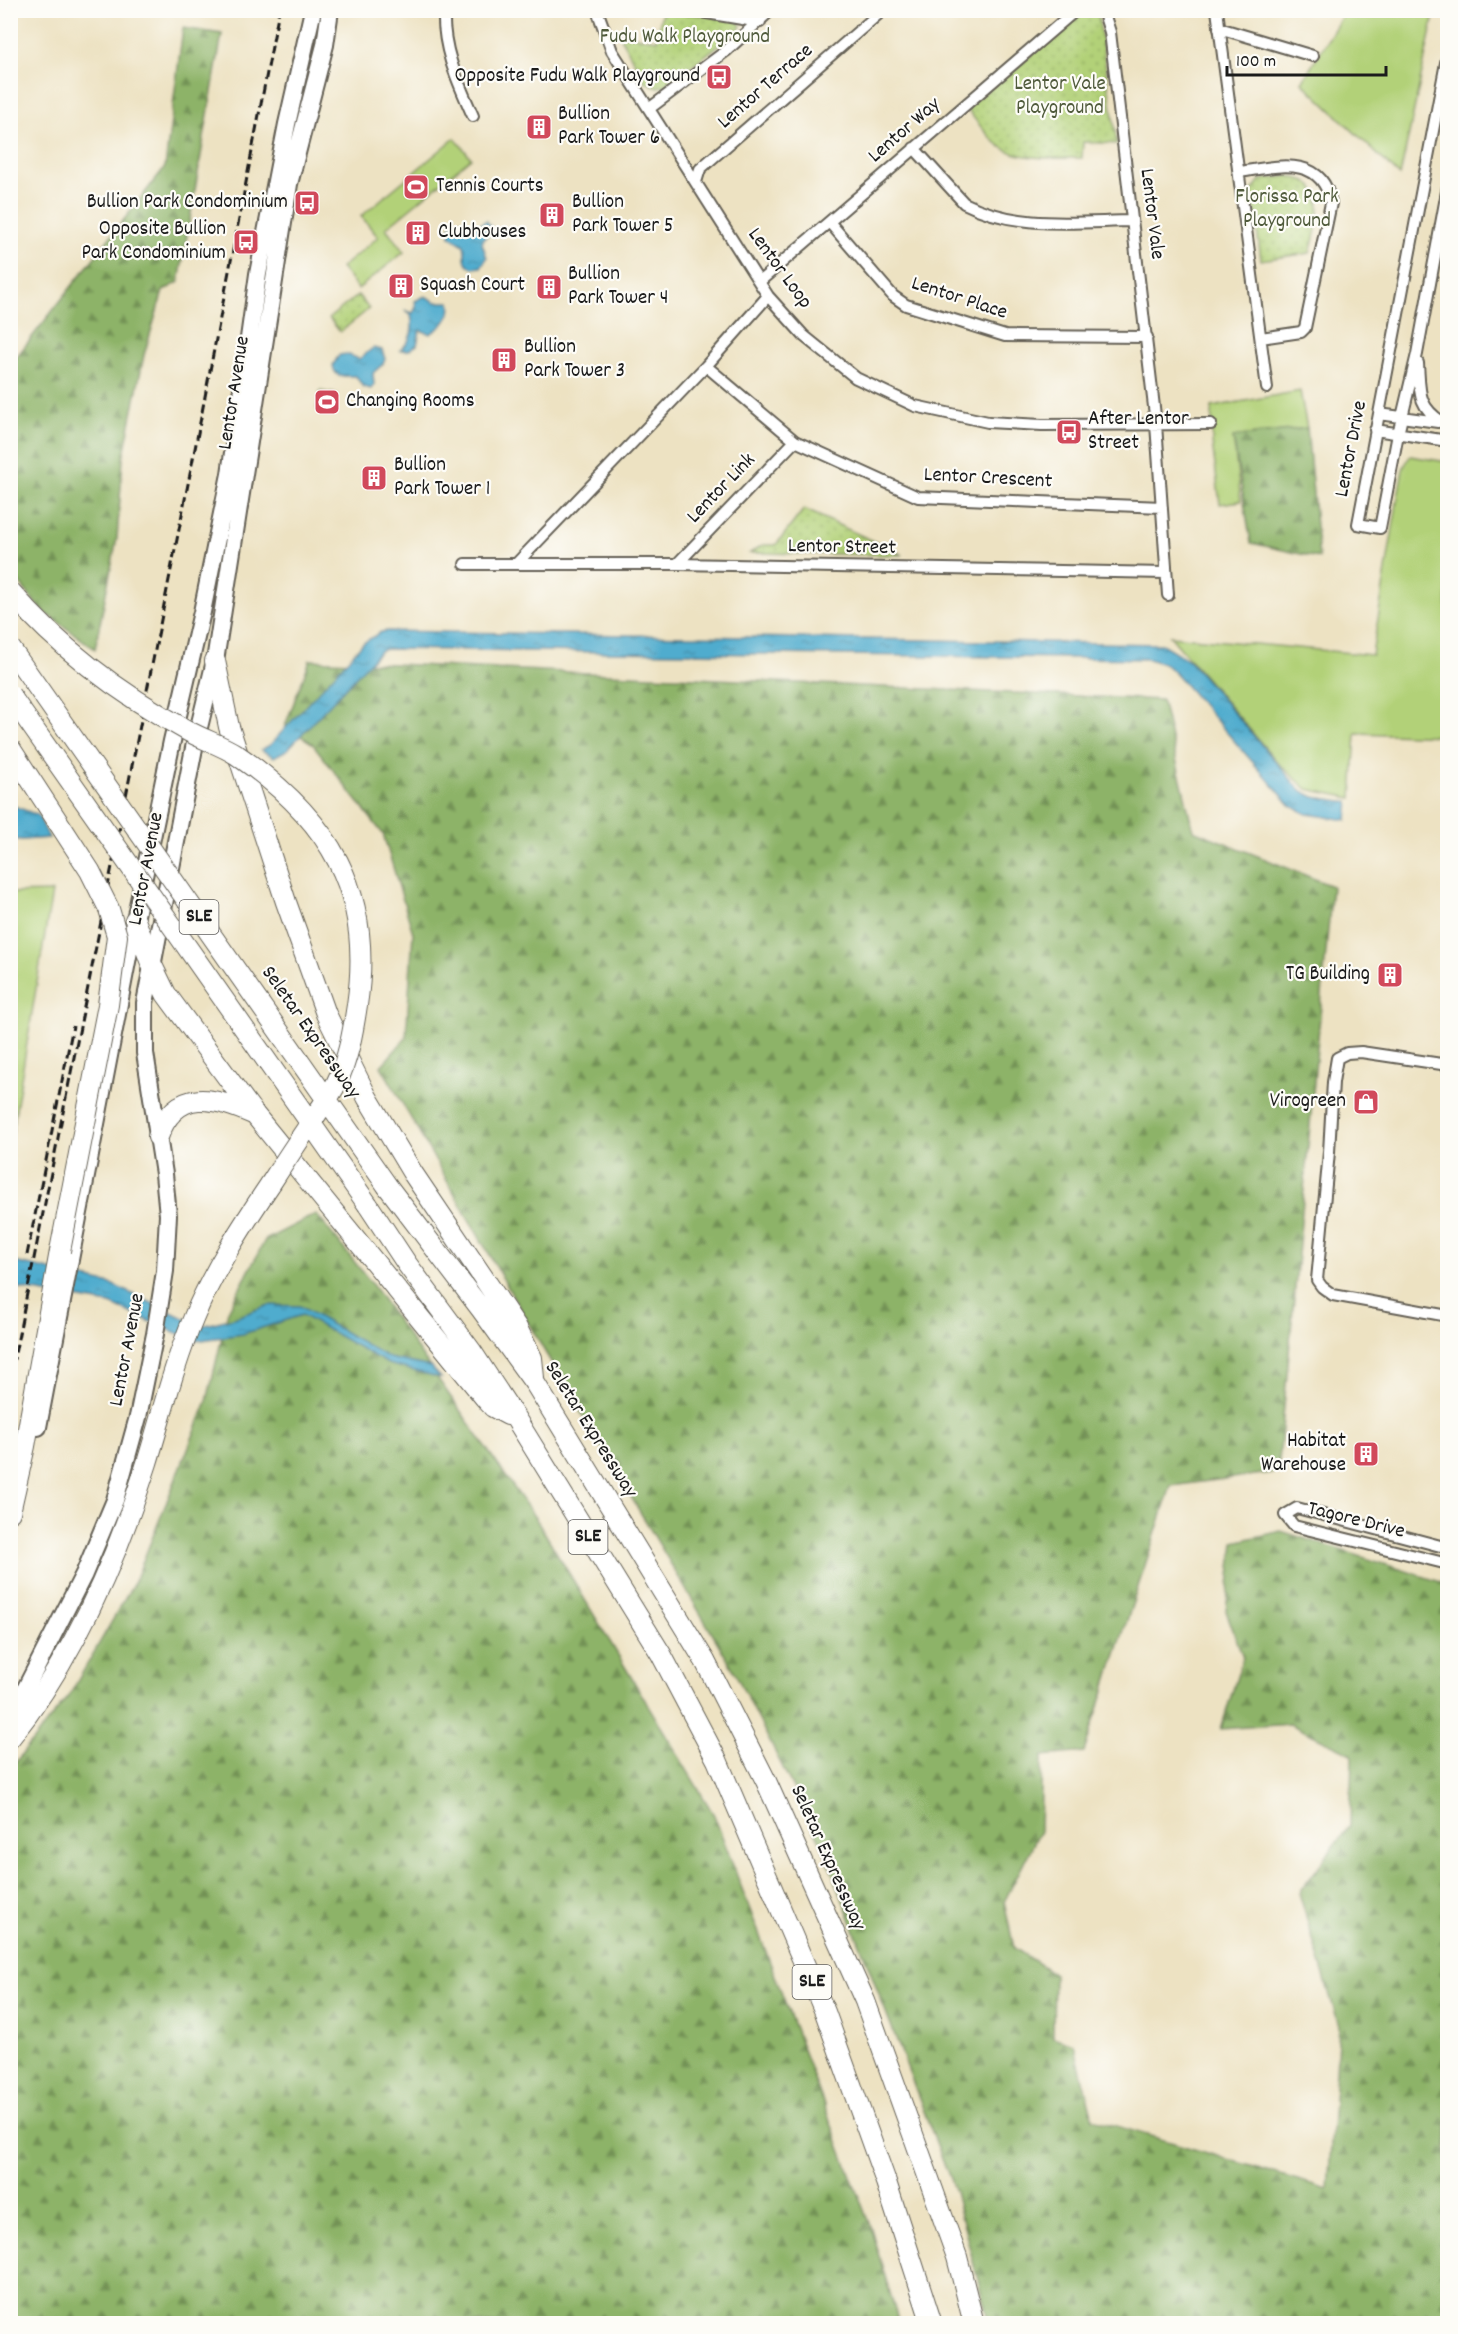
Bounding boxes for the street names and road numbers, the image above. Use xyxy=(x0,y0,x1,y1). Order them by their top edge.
street label: Lentor Terrace xyxy=(712,37,820,137)
street label: Lentor Way xyxy=(862,91,948,171)
street label: Lentor Vale xyxy=(1131,167,1171,261)
street label: Lentor Loop xyxy=(739,222,819,316)
street label: Lentor Place xyxy=(907,269,1011,329)
street label: Lentor Avenue xyxy=(211,334,259,452)
street label: Lentor Drive xyxy=(1328,398,1376,500)
street label: Lentor Link xyxy=(681,447,763,531)
street label: Lentor Crescent xyxy=(923,461,1053,497)
street label: Lentor Street xyxy=(788,532,897,564)
street label: Lentor Avenue xyxy=(121,810,173,928)
road number: SLE xyxy=(180,900,218,934)
street label: Seletar Expressway xyxy=(253,960,367,1106)
street label: Lentor Avenue xyxy=(102,1291,154,1409)
street label: Seletar Expressway xyxy=(536,1356,644,1505)
street label: Tagore Drive xyxy=(1304,1494,1408,1548)
road number: SLE xyxy=(568,1520,608,1554)
street label: Seletar Expressway xyxy=(781,1780,873,1936)
road number: SLE xyxy=(792,1965,832,1999)

